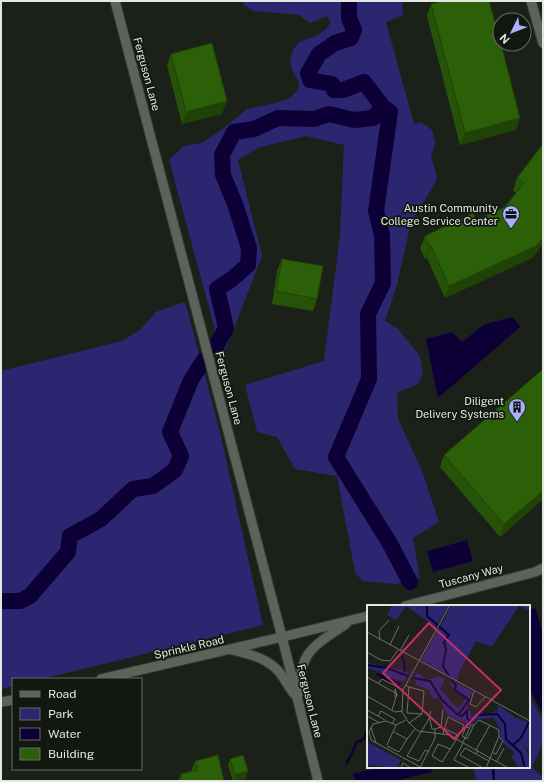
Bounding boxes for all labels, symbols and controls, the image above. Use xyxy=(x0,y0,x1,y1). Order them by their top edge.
north arrow xyxy=(492,12,532,52)
text: N xyxy=(497,32,512,46)
street label: Ferguson Lane xyxy=(131,36,163,112)
place label: Austin Community College Service Center xyxy=(381,202,498,227)
office icon: Austin Community College Service Center xyxy=(501,204,521,229)
street label: Ferguson Lane xyxy=(213,350,245,426)
place label: Diligent Delivery Systems xyxy=(415,395,504,420)
building icon: Diligent Delivery Systems xyxy=(507,397,527,422)
street label: Tuscany Way xyxy=(438,562,505,590)
inset map xyxy=(367,605,530,768)
street label: Sprinkle Road xyxy=(153,633,225,661)
street label: Ferguson Lane xyxy=(295,663,325,739)
legend xyxy=(12,678,142,770)
text: Road xyxy=(48,687,76,701)
text: Park xyxy=(48,707,74,721)
text: Water xyxy=(48,727,82,741)
text: Building xyxy=(48,747,94,761)

